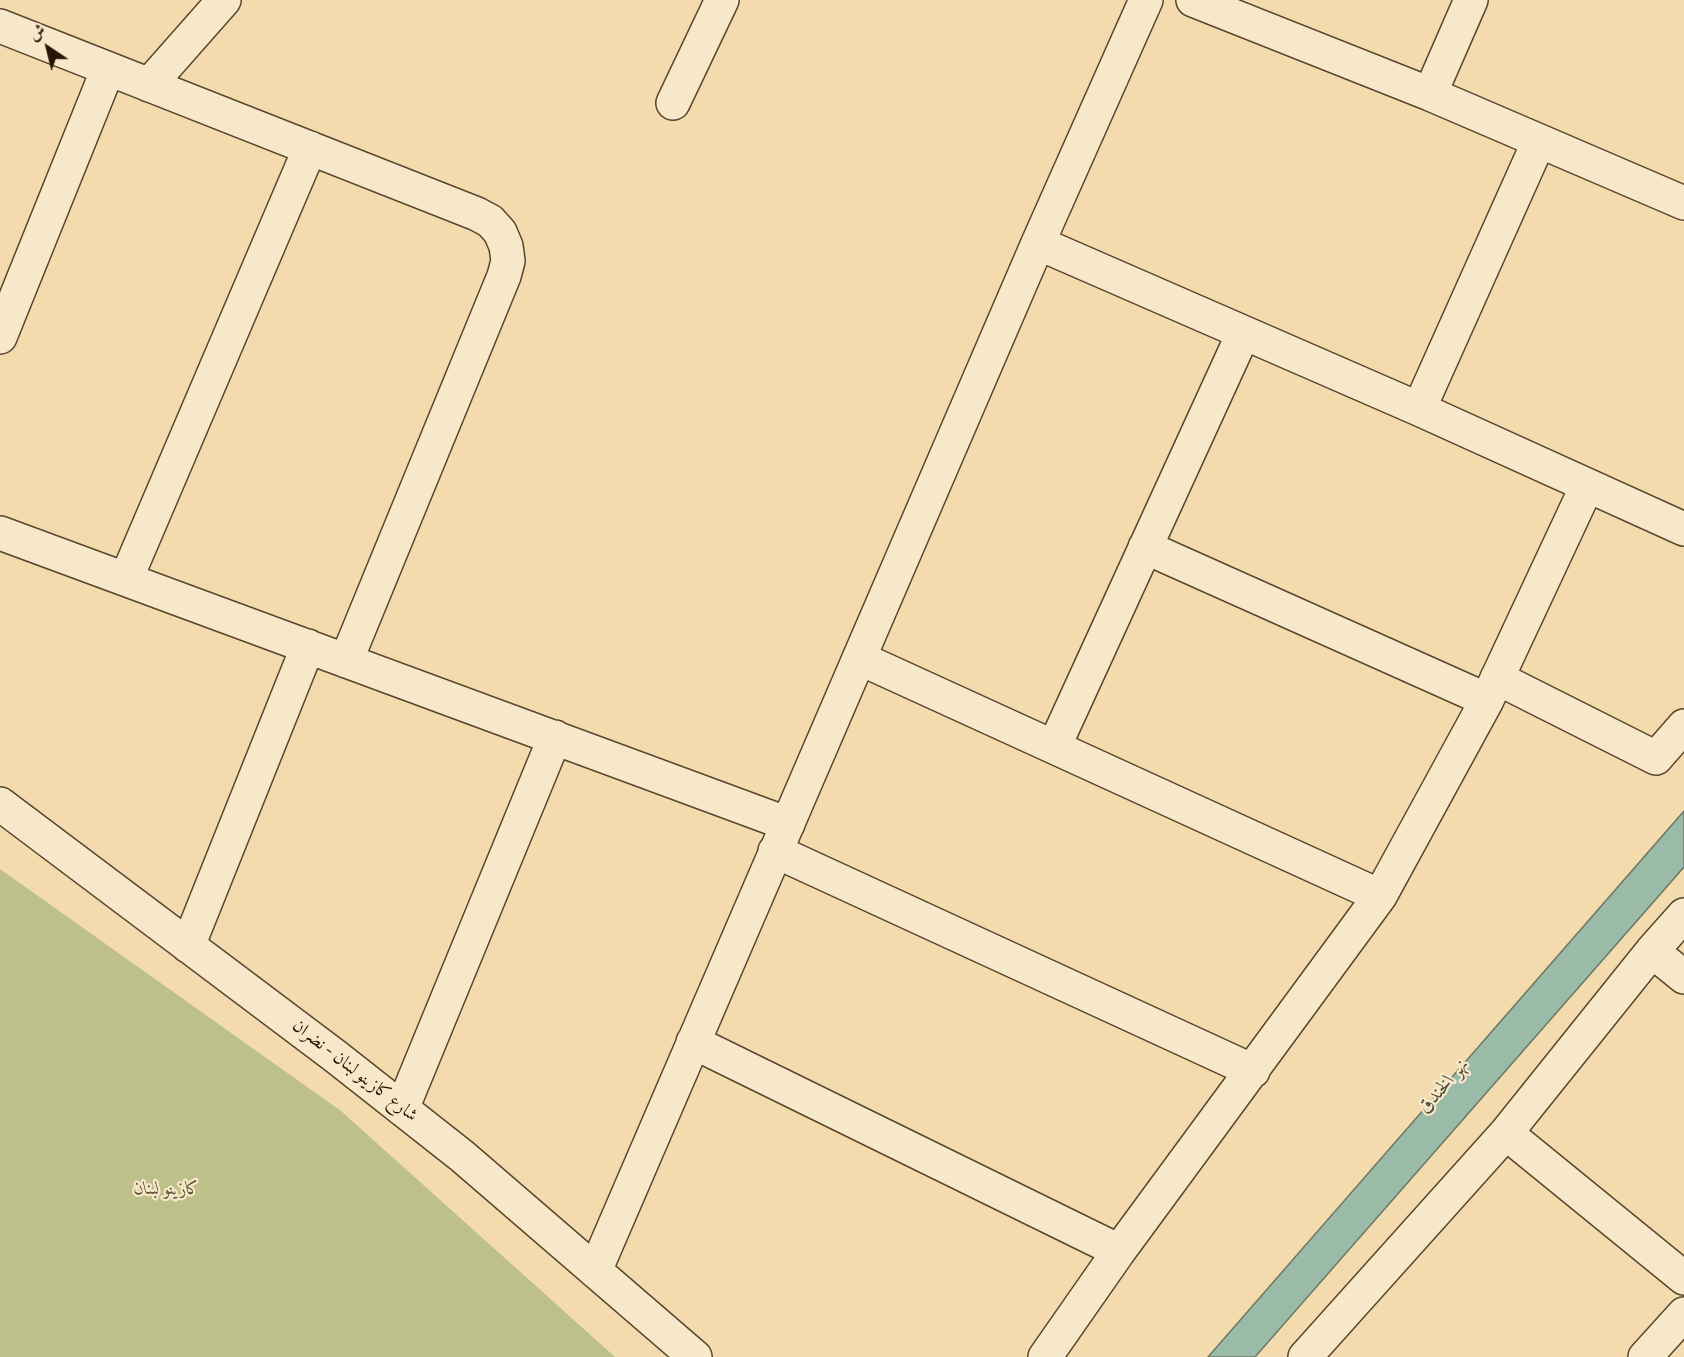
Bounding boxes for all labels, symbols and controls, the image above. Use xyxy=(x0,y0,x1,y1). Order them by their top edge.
north arrow xyxy=(18,18,78,78)
text: ش xyxy=(25,20,50,47)
street label: شارع كازينو لبنان - نضران xyxy=(287,1016,421,1128)
water label: نهر الخندق xyxy=(1414,1054,1476,1120)
park label: كازينو لبنان xyxy=(134,1180,200,1202)

